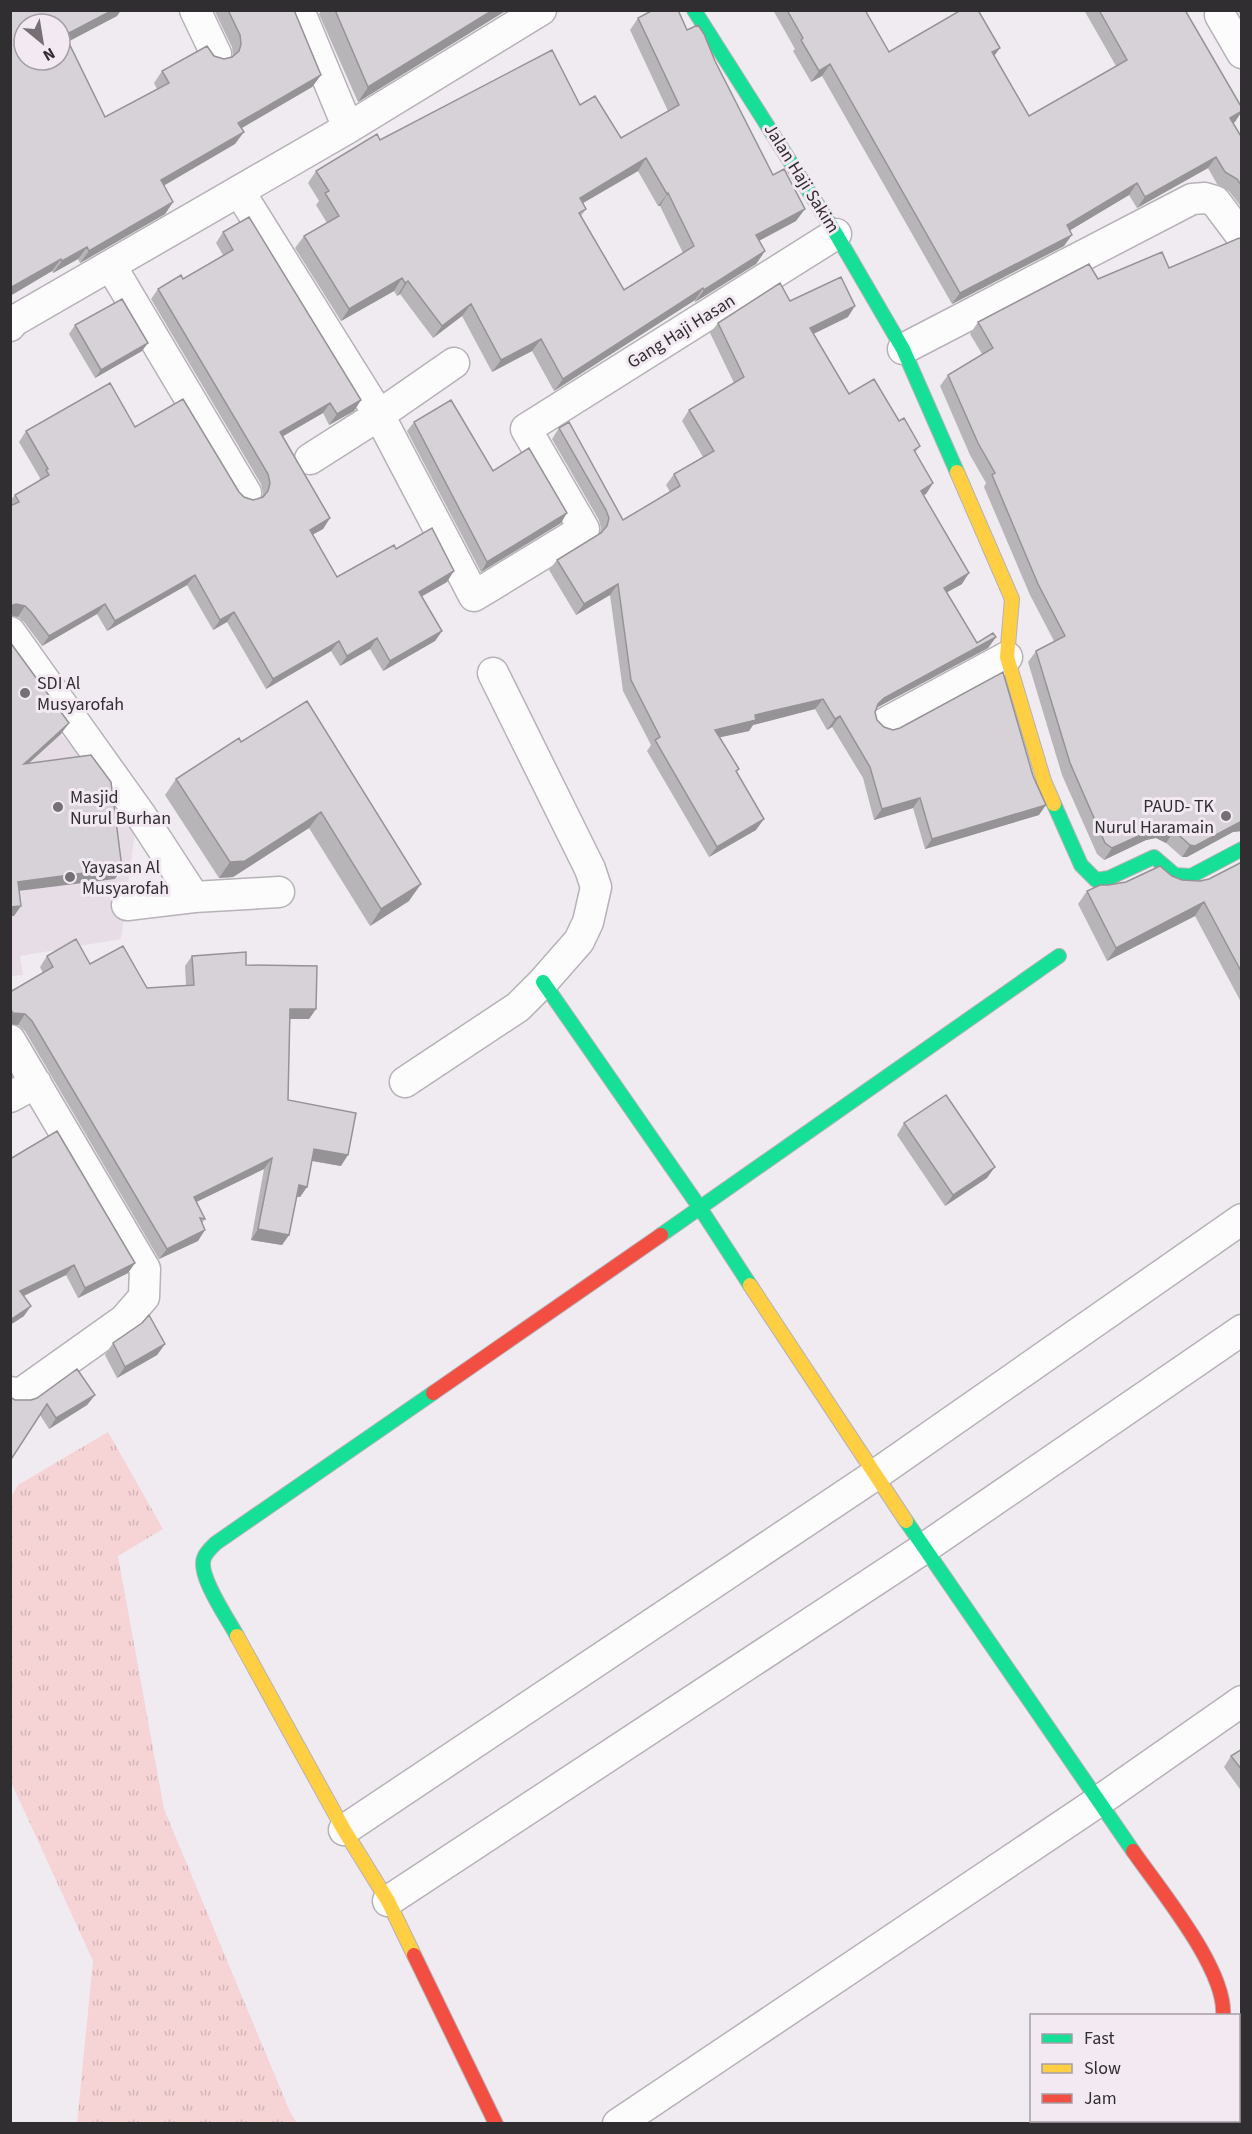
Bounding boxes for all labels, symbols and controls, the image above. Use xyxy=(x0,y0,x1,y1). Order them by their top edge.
north arrow xyxy=(12,12,72,72)
text: N xyxy=(39,42,59,66)
street label: Jalan Haji Sakim xyxy=(758,119,845,238)
street label: Gang Haji Hasan xyxy=(622,288,740,375)
place label: SDI Al Musyarofah xyxy=(37,671,124,717)
marker: SDI Al Musyarofah xyxy=(18,686,32,700)
place label: Masjid Nurul Burhan xyxy=(70,785,171,831)
place label: PAUD- TK Nurul Haramain xyxy=(1094,794,1215,840)
marker: Masjid Nurul Burhan xyxy=(51,800,65,814)
marker: PAUD- TK Nurul Haramain xyxy=(1219,809,1233,823)
place label: Yayasan Al Musyarofah xyxy=(81,855,169,901)
marker: Yayasan Al Musyarofah xyxy=(63,870,77,884)
legend xyxy=(1030,2014,1240,2122)
text: Fast xyxy=(1084,2026,1115,2051)
text: Slow xyxy=(1084,2056,1121,2081)
text: Jam xyxy=(1084,2086,1117,2111)

